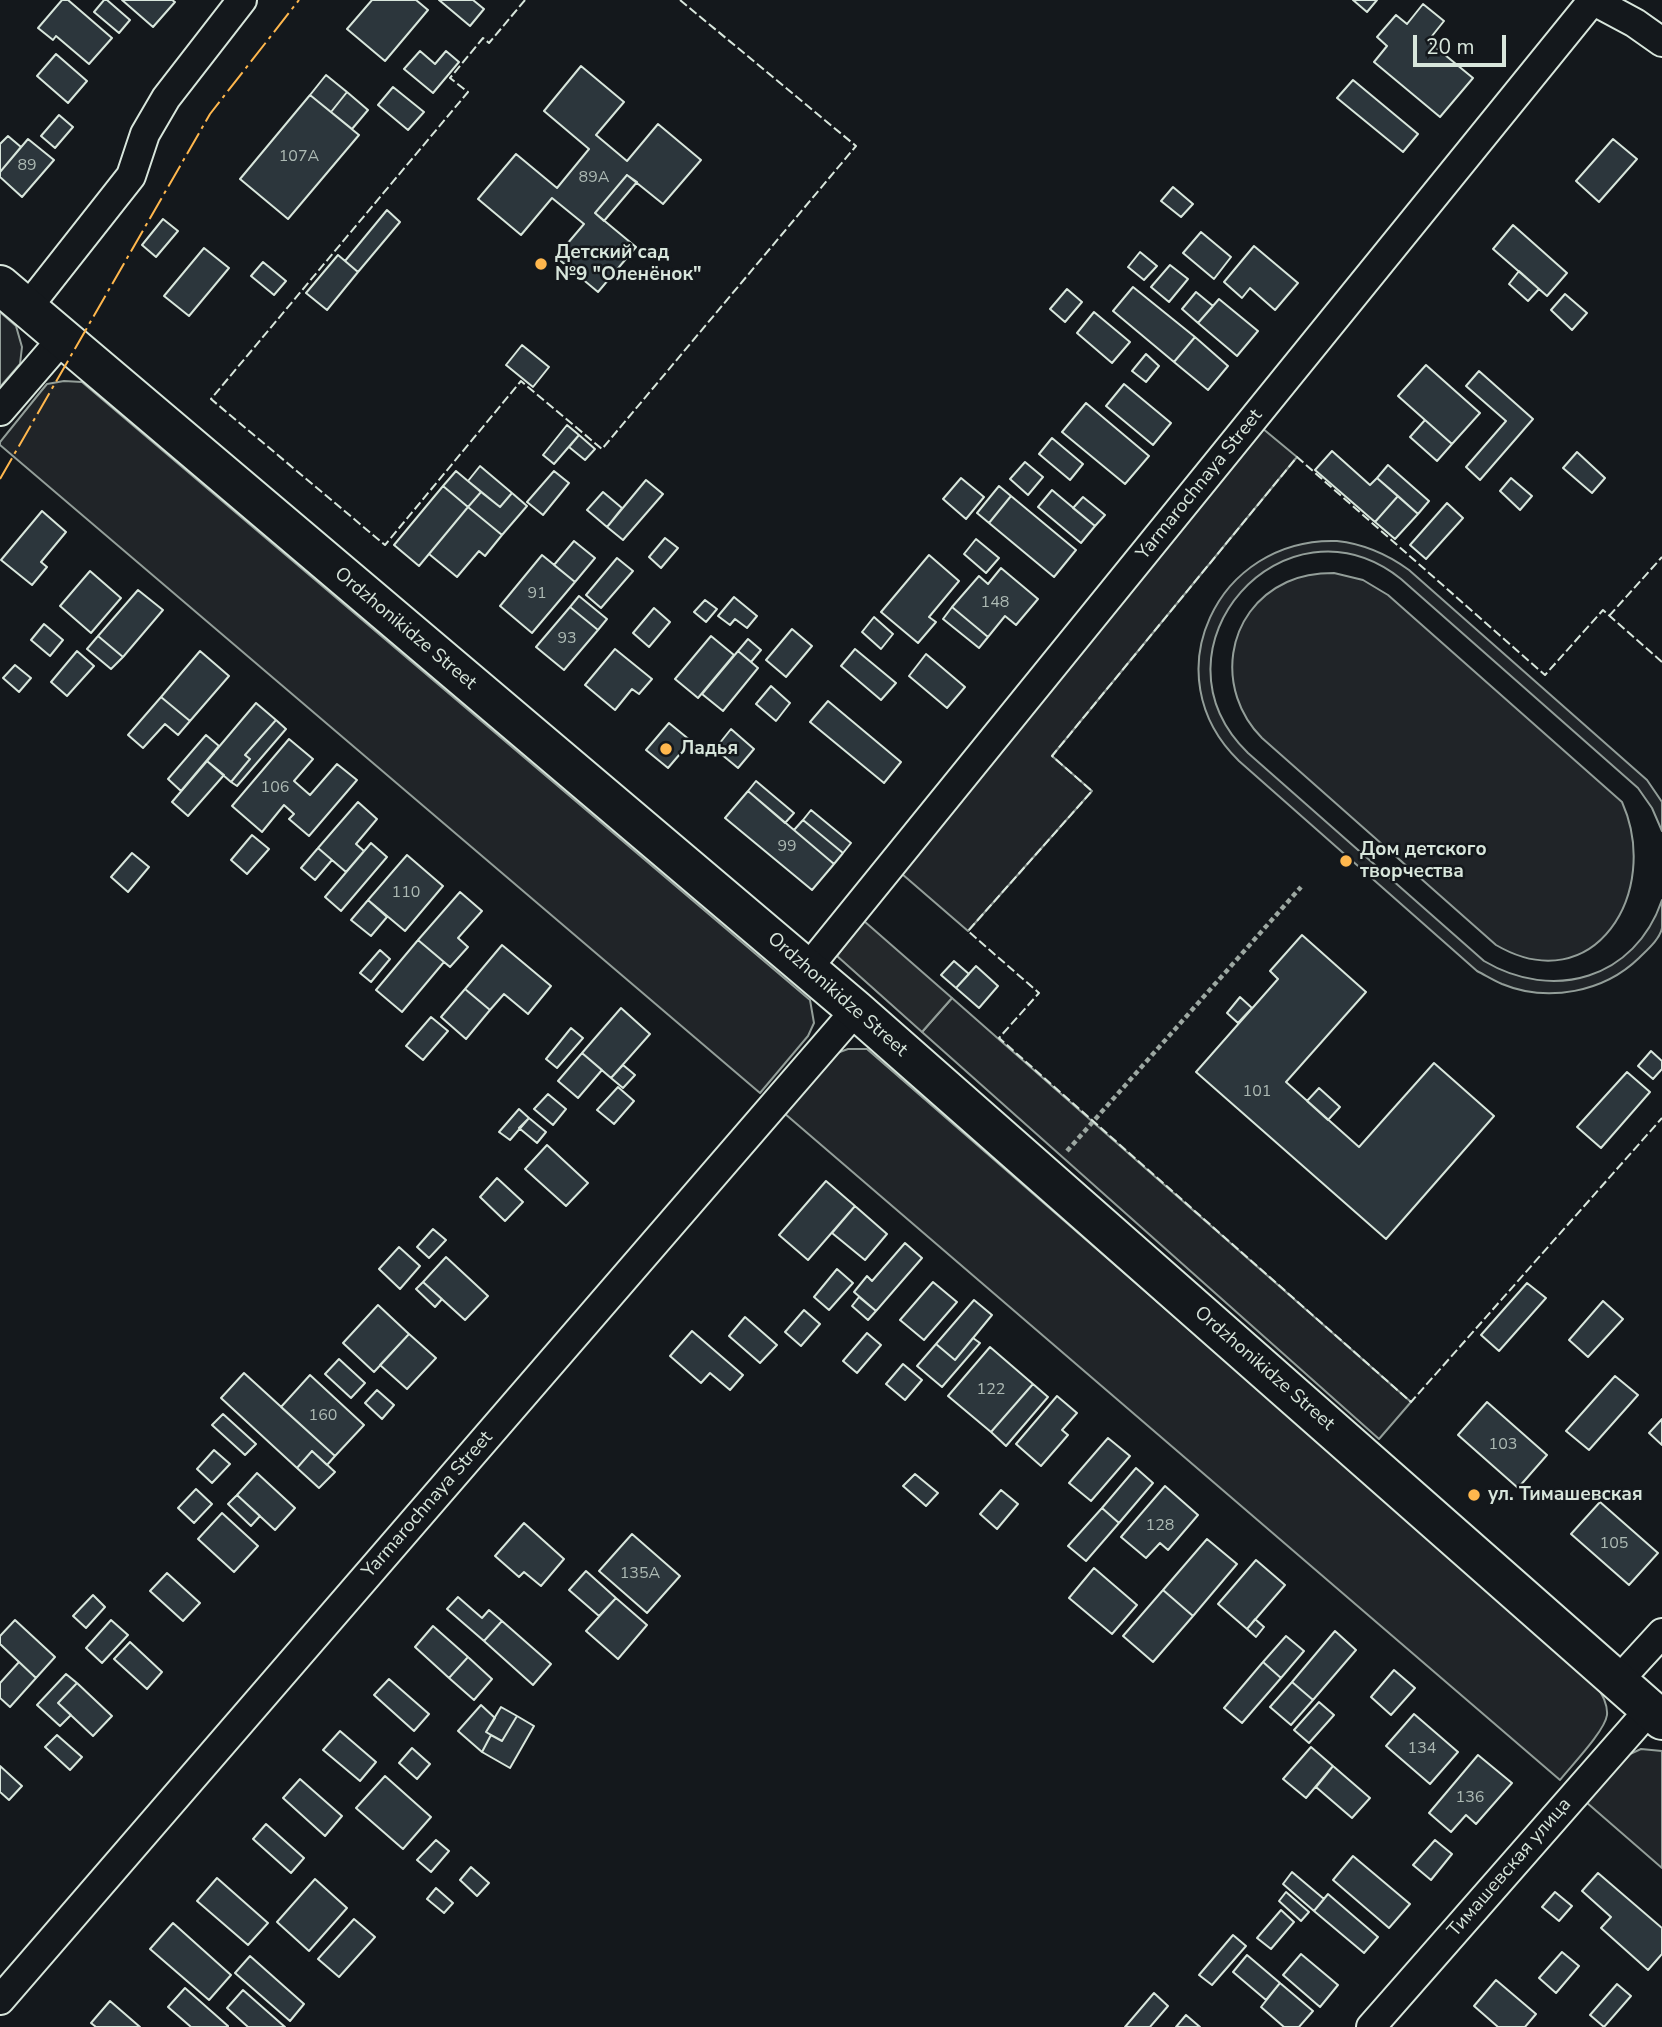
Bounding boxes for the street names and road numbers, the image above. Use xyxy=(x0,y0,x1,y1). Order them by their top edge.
street label: Yarmarochnaya Street xyxy=(1132,405,1268,565)
street label: Ordzhonikidze Street xyxy=(329,563,481,695)
street label: Ordzhonikidze Street xyxy=(762,928,912,1062)
street label: Ordzhonikidze Street xyxy=(1189,1302,1339,1436)
street label: Yarmarochnaya Street xyxy=(358,1427,498,1583)
street label: Тимашевская улица xyxy=(1443,1794,1577,1942)

